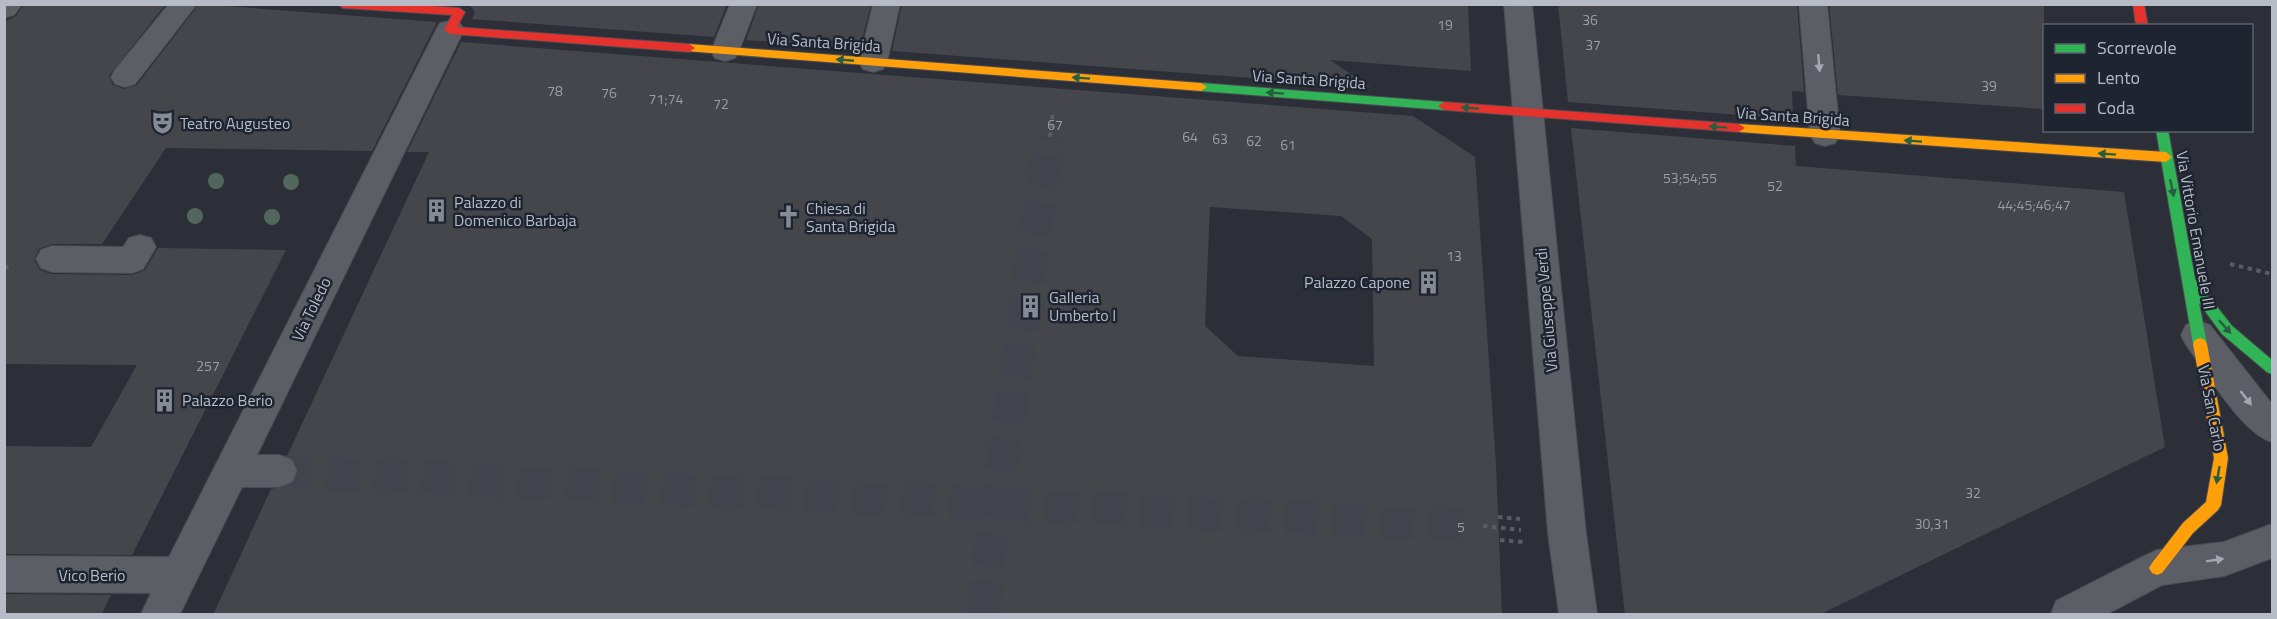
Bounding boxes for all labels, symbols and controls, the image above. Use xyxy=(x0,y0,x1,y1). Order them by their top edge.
house number: 36 xyxy=(1582,9,1598,30)
house number: 19 xyxy=(1437,14,1453,35)
legend xyxy=(2043,24,2253,132)
street label: Via Santa Brigida xyxy=(766,26,882,58)
house number: 37 xyxy=(1585,34,1601,55)
text: Scorrevole xyxy=(2097,34,2176,61)
one-way arrow xyxy=(1814,53,1823,72)
one-way arrow xyxy=(835,55,854,65)
street label: Via Santa Brigida xyxy=(1251,63,1367,95)
text: Lento xyxy=(2097,64,2140,91)
one-way arrow xyxy=(1071,73,1090,83)
house number: 39 xyxy=(1981,75,1997,96)
house number: 78 xyxy=(547,80,563,101)
house number: 76 xyxy=(601,82,617,103)
house number: 71;74 xyxy=(649,88,684,109)
one-way arrow xyxy=(1266,88,1285,98)
house number: 72 xyxy=(713,93,729,114)
text: Coda xyxy=(2097,94,2135,121)
street label: Via Santa Brigida xyxy=(1735,100,1851,132)
one-way arrow xyxy=(1460,103,1479,113)
theatre icon: Teatro Augusteo xyxy=(149,110,175,136)
place label: Teatro Augusteo xyxy=(180,111,290,135)
house number: 67 xyxy=(1047,114,1063,135)
one-way arrow xyxy=(1709,122,1728,132)
house number: 64 xyxy=(1182,126,1198,147)
house number: 63 xyxy=(1212,128,1228,149)
house number: 62 xyxy=(1246,130,1262,151)
house number: 61 xyxy=(1280,134,1296,155)
one-way arrow xyxy=(1903,136,1922,145)
one-way arrow xyxy=(2098,149,2117,159)
street label: Via Vittorio Emanuele III xyxy=(2170,149,2222,311)
house number: 53;54;55 xyxy=(1663,167,1717,188)
house number: 52 xyxy=(1767,175,1783,196)
one-way arrow xyxy=(2168,179,2177,198)
place label: Palazzo di Domenico Barbaja xyxy=(454,190,577,232)
house number: 44;45;46;47 xyxy=(1997,194,2071,215)
place label: Chiesa di Santa Brigida xyxy=(806,196,896,238)
building icon: Palazzo di Domenico Barbaja xyxy=(423,198,449,224)
church icon: Chiesa di Santa Brigida xyxy=(775,204,801,230)
house number: 13 xyxy=(1446,245,1462,266)
street label: Via Giuseppe Verdi xyxy=(1529,247,1563,373)
building icon: Palazzo Capone xyxy=(1415,269,1441,295)
place label: Palazzo Capone xyxy=(1304,270,1410,294)
street label: Via Toledo xyxy=(285,273,337,345)
place label: Galleria Umberto I xyxy=(1049,285,1116,327)
building icon: Galleria Umberto I xyxy=(1018,293,1044,319)
one-way arrow xyxy=(2218,319,2232,334)
house number: 257 xyxy=(196,355,220,376)
street label: Via San Carlo xyxy=(2192,363,2232,453)
building icon: Palazzo Berio xyxy=(151,387,177,413)
place label: Palazzo Berio xyxy=(182,388,273,412)
one-way arrow xyxy=(2240,390,2253,406)
one-way arrow xyxy=(2213,466,2222,485)
house number: 32 xyxy=(1965,482,1981,503)
house number: 30,31 xyxy=(1915,513,1949,534)
house number: 5 xyxy=(1457,516,1465,537)
one-way arrow xyxy=(2206,556,2225,565)
street label: Vico Berio xyxy=(58,563,126,587)

